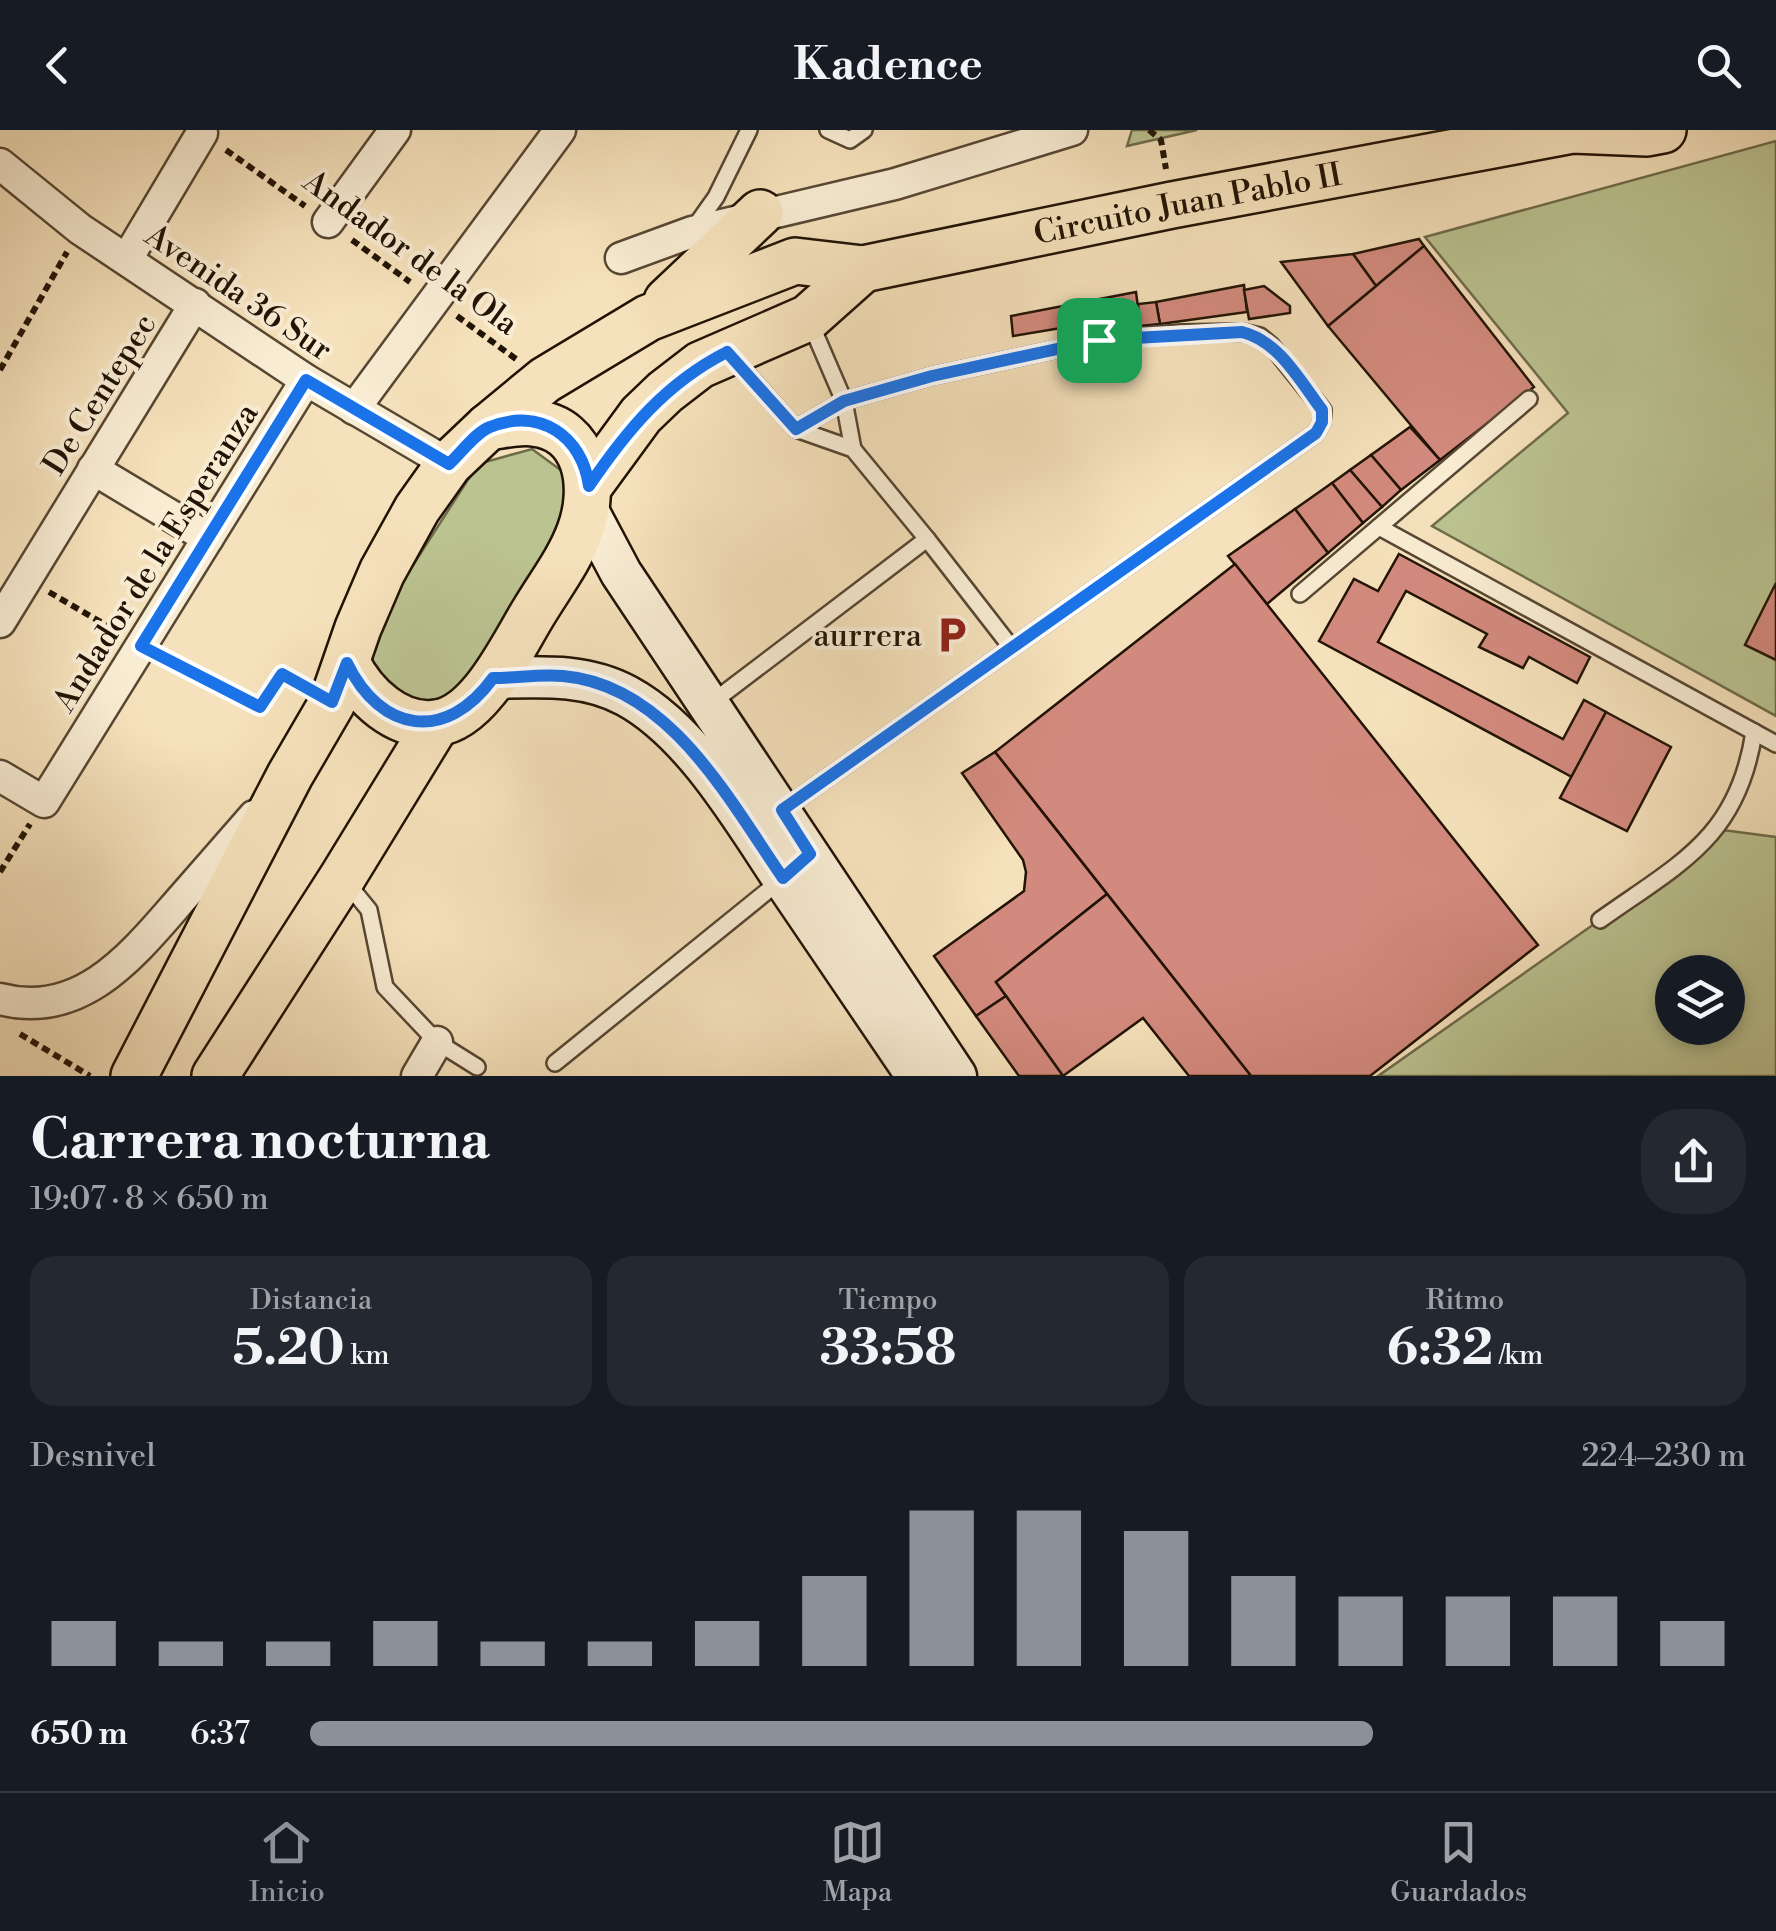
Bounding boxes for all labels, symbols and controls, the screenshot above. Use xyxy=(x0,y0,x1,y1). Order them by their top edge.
text: Kadence xyxy=(793,37,983,94)
icon: back xyxy=(30,38,85,93)
icon: search xyxy=(1691,38,1746,93)
street label: Circuito Juan Pablo II xyxy=(1030,155,1345,254)
street label: Andador de la Ola xyxy=(294,161,526,345)
street label: Avenida 36 Sur xyxy=(137,215,340,370)
pin xyxy=(1057,298,1142,383)
street label: De Centepec xyxy=(34,306,165,483)
icon: arrive xyxy=(1072,313,1127,368)
street label: Andador de la Esperanza xyxy=(44,395,268,720)
parking icon: aurrera xyxy=(931,614,973,656)
place label: aurrera xyxy=(813,616,923,656)
map controls xyxy=(1655,955,1745,1045)
button: layers xyxy=(1655,955,1745,1045)
text: Carrera nocturna xyxy=(30,1107,490,1176)
button: share xyxy=(1641,1109,1746,1214)
text: 19:07 · 8 × 650 m xyxy=(30,1179,269,1219)
text: Distancia xyxy=(250,1283,372,1318)
text: Tiempo xyxy=(838,1283,938,1318)
text: Ritmo xyxy=(1426,1283,1504,1318)
text: 5.20 xyxy=(232,1318,345,1380)
text: 33:58 xyxy=(820,1318,956,1380)
text: 6:32 xyxy=(1387,1318,1493,1380)
text: km xyxy=(345,1338,390,1373)
text: /km xyxy=(1493,1338,1543,1373)
text: Desnivel xyxy=(30,1436,156,1476)
text: 224–230 m xyxy=(1581,1436,1746,1476)
text: 650 m xyxy=(30,1714,128,1754)
text: 6:37 xyxy=(190,1714,250,1754)
tab: Inicio xyxy=(249,1815,325,1910)
tab: Mapa xyxy=(823,1815,892,1910)
tab: Guardados xyxy=(1390,1815,1527,1910)

